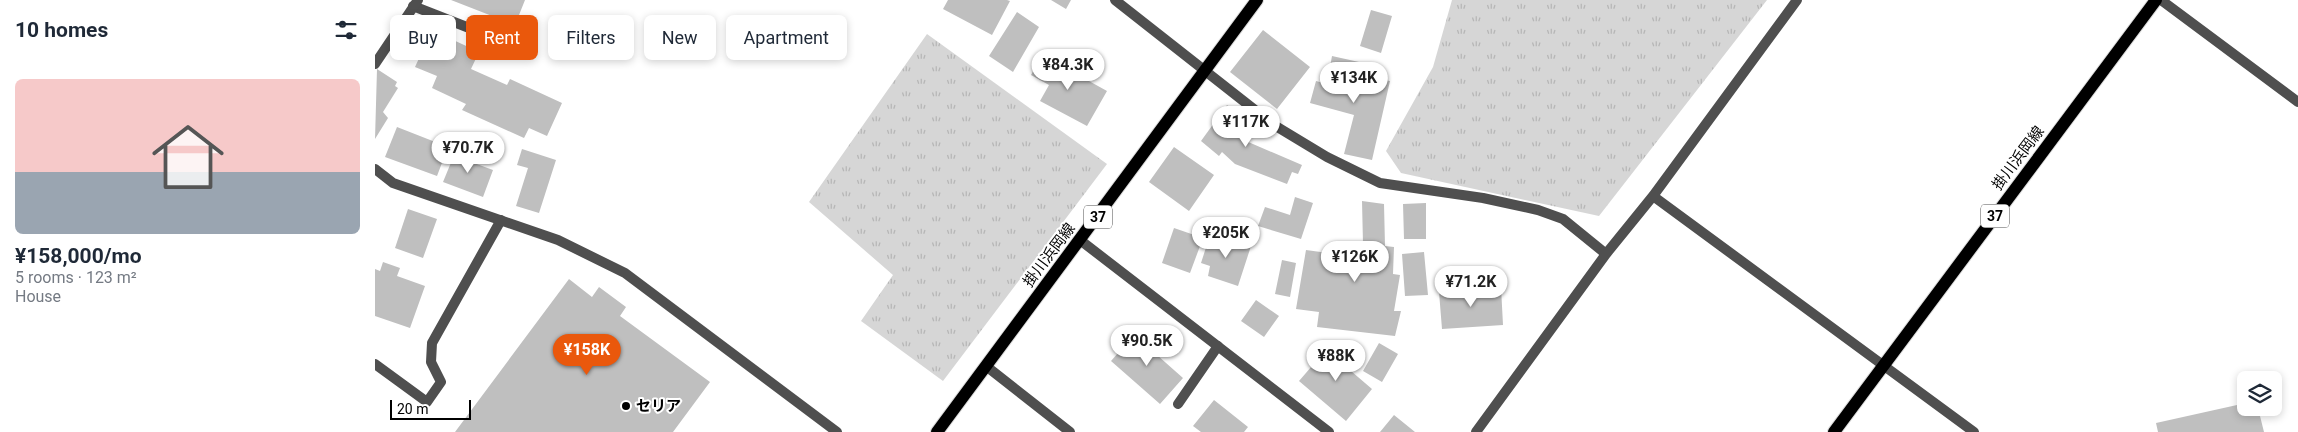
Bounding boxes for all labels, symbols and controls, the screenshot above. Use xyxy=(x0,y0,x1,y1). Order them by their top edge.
chip: Buy xyxy=(390,15,456,60)
chip: Rent xyxy=(466,15,538,60)
chip: Filters xyxy=(548,15,634,60)
chip: New xyxy=(644,15,716,60)
chip: Apartment xyxy=(726,15,847,60)
icon: filters xyxy=(332,16,360,44)
text: 10 homes xyxy=(15,18,108,42)
pin: ¥84.3K xyxy=(1027,48,1109,91)
text: ¥84.3K xyxy=(1043,55,1093,74)
pin: ¥134K xyxy=(1319,62,1389,104)
text: ¥134K xyxy=(1331,68,1377,87)
pin: ¥117K xyxy=(1211,106,1281,148)
icon: home xyxy=(143,112,233,202)
text: ¥117K xyxy=(1223,112,1269,131)
street label: 掛川浜岡線 xyxy=(1988,123,2048,193)
pin: ¥70.7K xyxy=(427,132,509,174)
text: ¥70.7K xyxy=(443,138,493,157)
road number: 37 xyxy=(1981,205,2009,228)
road number: 37 xyxy=(1084,206,1112,228)
pin: ¥205K xyxy=(1191,216,1261,259)
street label: 掛川浜岡線 xyxy=(1019,220,1079,290)
text: ¥205K xyxy=(1203,223,1249,242)
pin: ¥126K xyxy=(1320,240,1390,283)
text: ¥158,000/mo xyxy=(15,244,142,268)
text: ¥126K xyxy=(1332,247,1378,266)
pin: ¥71.2K xyxy=(1430,266,1512,308)
text: 5 rooms · 123 m² xyxy=(15,268,137,287)
text: ¥71.2K xyxy=(1446,272,1496,291)
text: House xyxy=(15,287,61,306)
pin: ¥90.5K xyxy=(1106,324,1188,367)
text: ¥90.5K xyxy=(1122,331,1172,350)
pin: ¥158K xyxy=(552,334,622,376)
text: ¥158K xyxy=(564,340,610,359)
pin: ¥88K xyxy=(1306,340,1366,382)
text: ¥88K xyxy=(1317,346,1355,365)
map controls xyxy=(2237,371,2282,416)
button: layers xyxy=(2237,371,2282,416)
scale bar xyxy=(390,397,471,420)
place label: セリア xyxy=(636,397,681,415)
marker: セリア xyxy=(620,400,632,412)
text: 20 m xyxy=(397,401,429,417)

